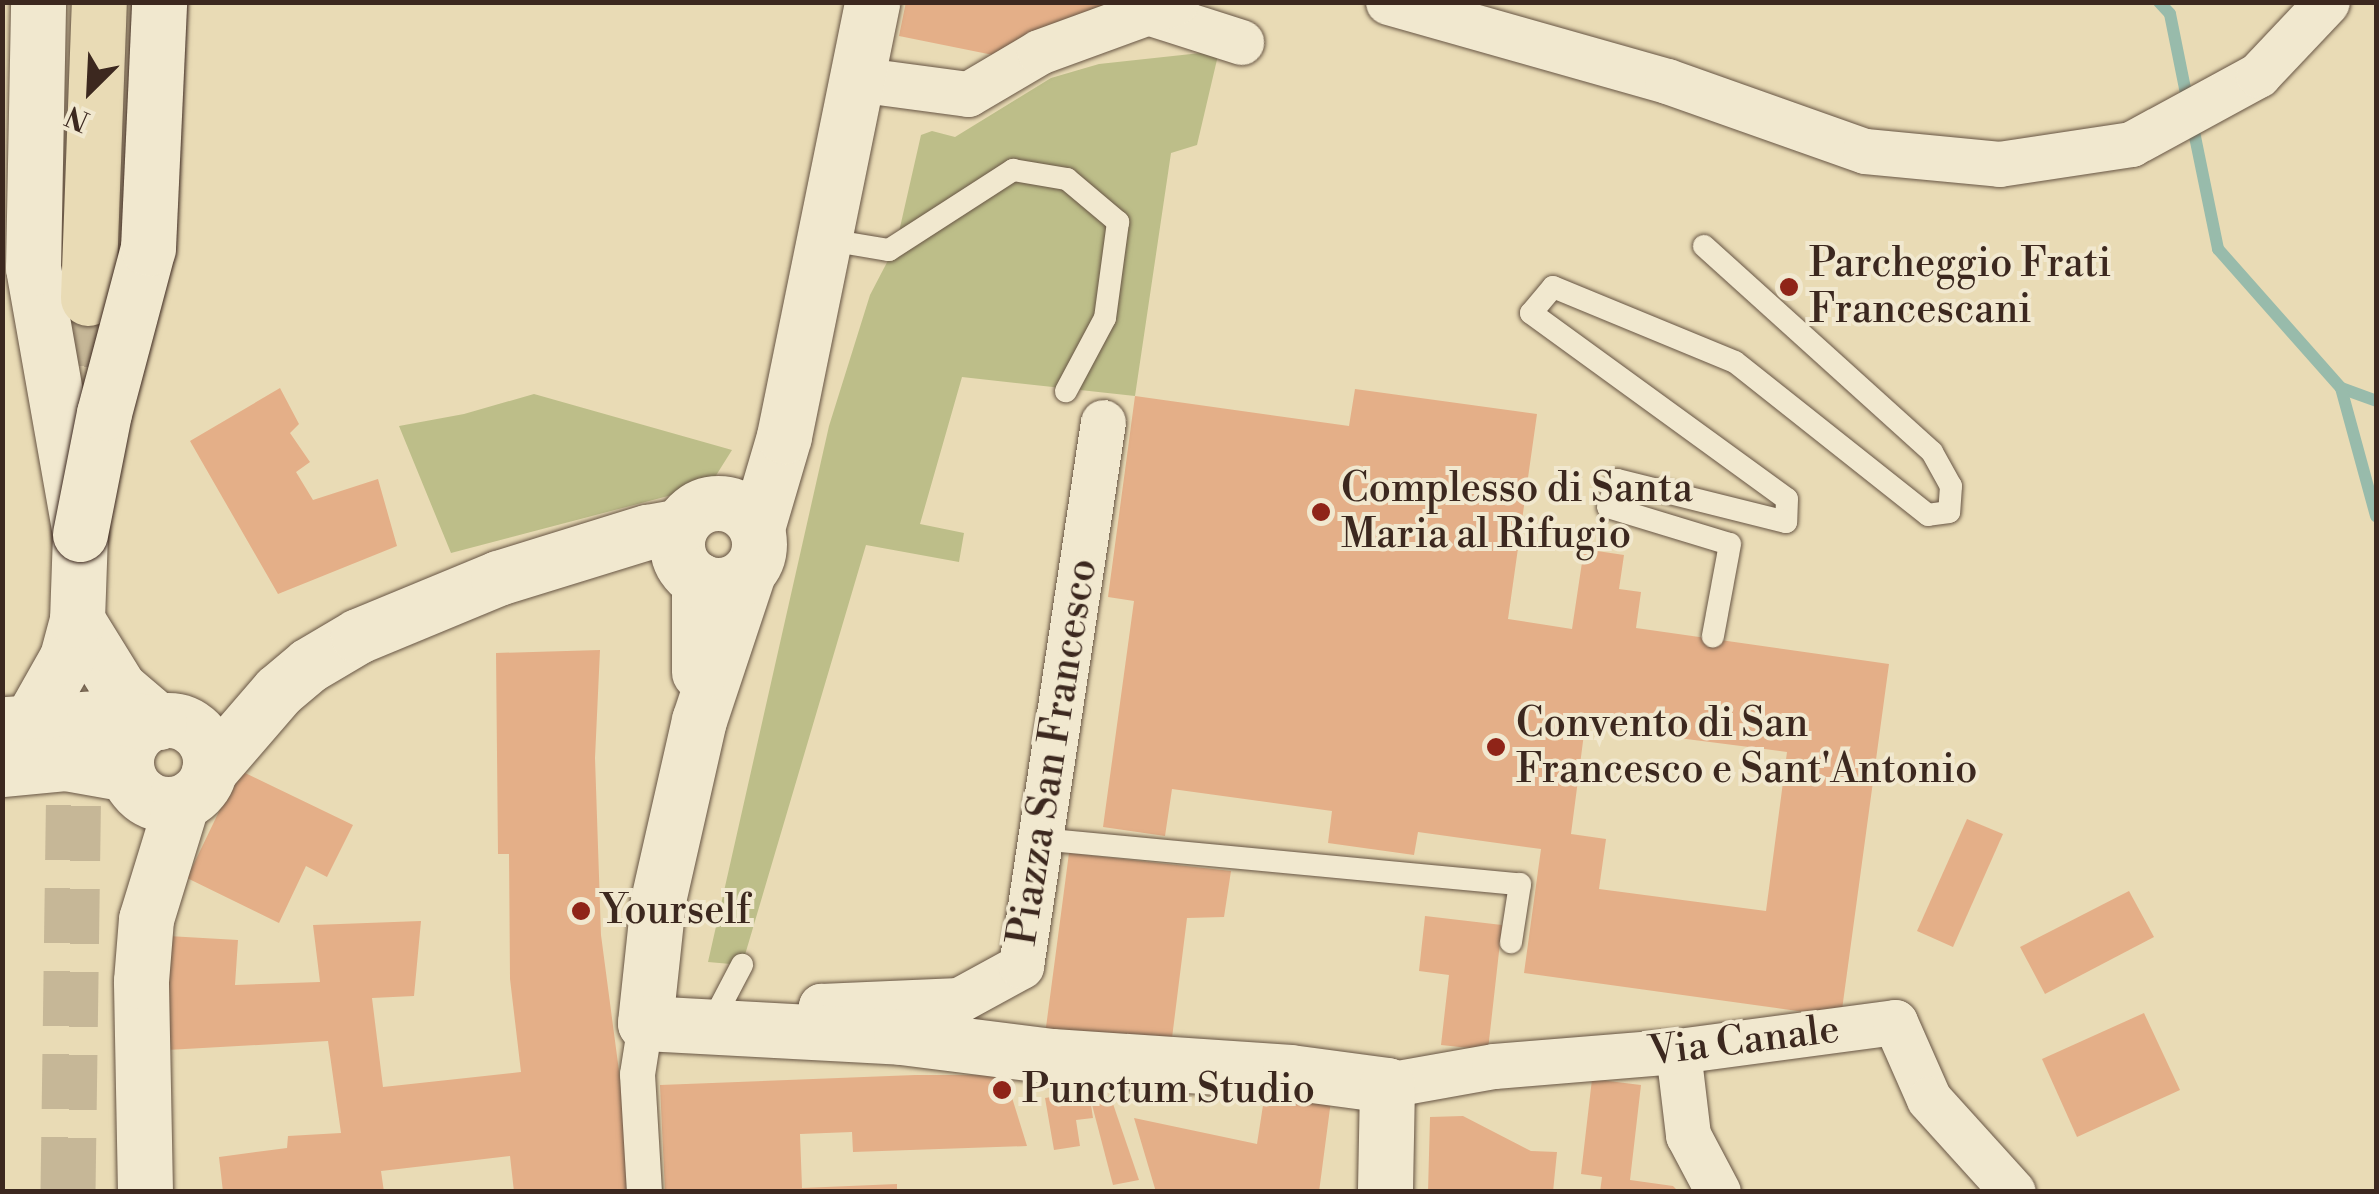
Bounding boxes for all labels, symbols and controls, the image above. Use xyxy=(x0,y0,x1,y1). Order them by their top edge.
north arrow xyxy=(40,40,140,140)
text: N xyxy=(60,97,95,138)
place label: Parcheggio Frati Francescani xyxy=(1809,240,2111,334)
marker: Parcheggio Frati Francescani xyxy=(1778,276,1800,298)
place label: Complesso di Santa Maria al Rifugio xyxy=(1341,465,1693,559)
marker: Complesso di Santa Maria al Rifugio xyxy=(1310,501,1332,523)
street label: Piazza San Francesco xyxy=(999,555,1107,949)
place label: Convento di San Francesco e Sant'Antonio xyxy=(1516,700,1977,794)
marker: Convento di San Francesco e Sant'Antonio xyxy=(1485,736,1507,758)
place label: Yourself xyxy=(601,887,751,935)
marker: Yourself xyxy=(570,900,592,922)
street label: Via Canale xyxy=(1646,1005,1842,1077)
place label: Punctum Studio xyxy=(1022,1066,1315,1114)
marker: Punctum Studio xyxy=(991,1079,1013,1101)

